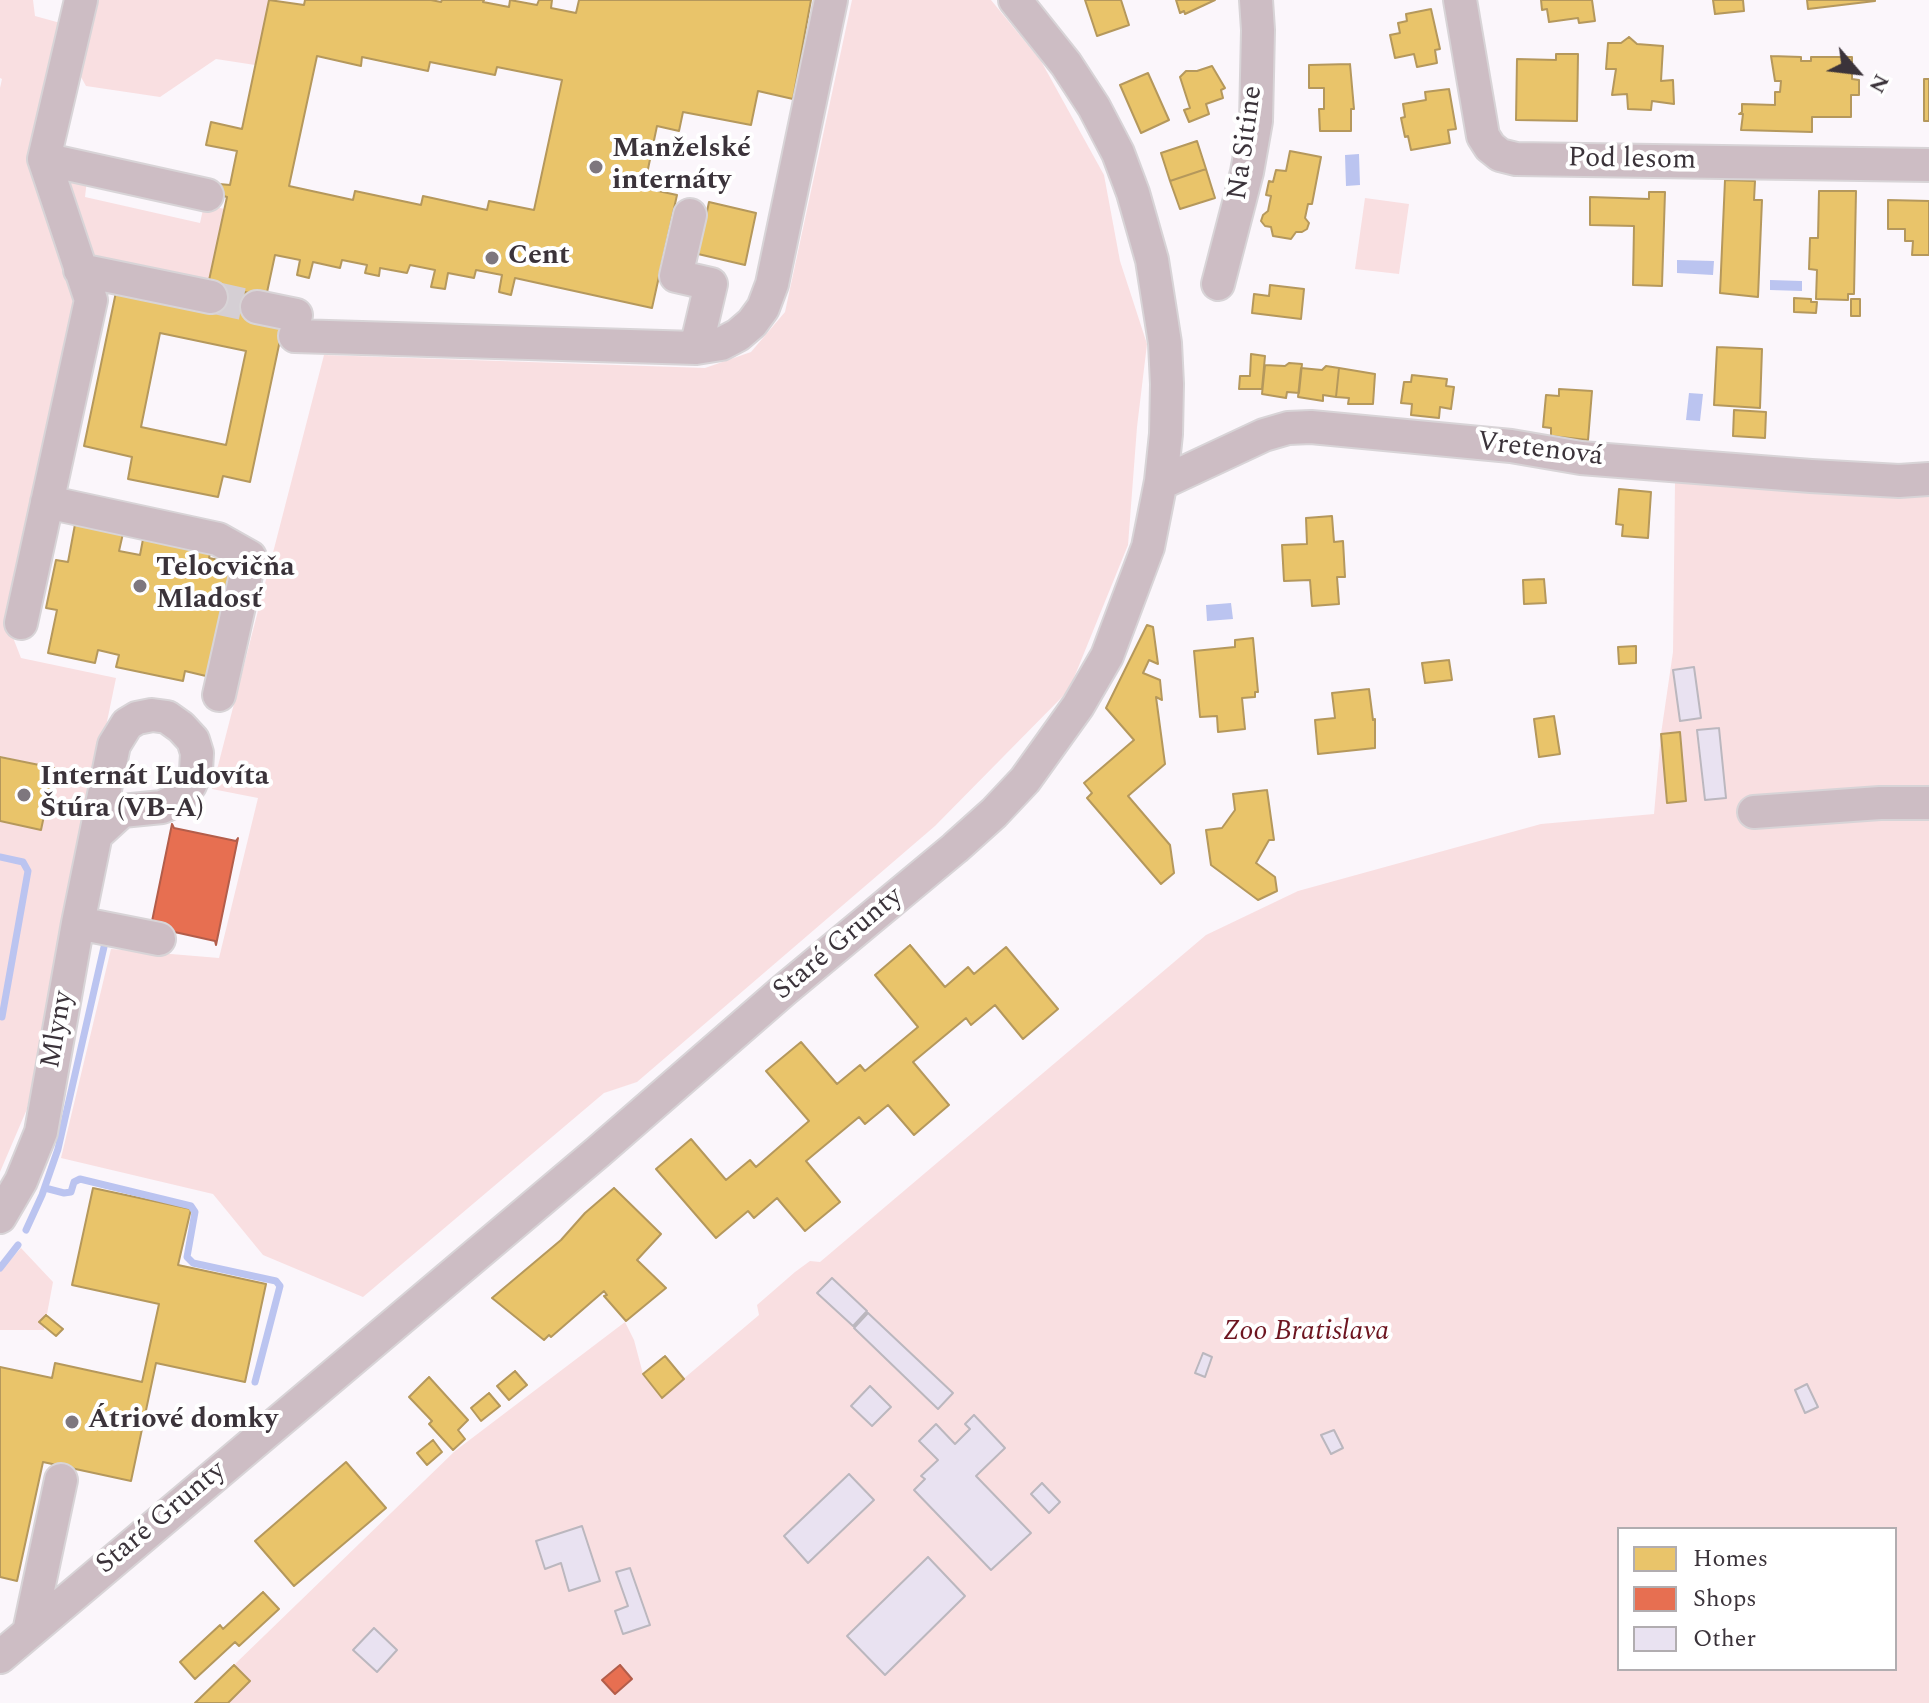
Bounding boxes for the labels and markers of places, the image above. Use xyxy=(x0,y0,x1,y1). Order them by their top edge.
place label: Manželské internáty xyxy=(612,134,751,200)
marker: Manželské internáty xyxy=(587,158,605,176)
place label: Cent xyxy=(508,241,570,275)
marker: Cent xyxy=(483,249,501,267)
place label: Telocvičňa Mladosť xyxy=(156,553,295,619)
marker: Telocvičňa Mladosť xyxy=(131,577,149,595)
place label: Internát Ľudovíta Štúra (VB-A) xyxy=(40,762,269,828)
marker: Internát Ľudovíta Štúra (VB-A) xyxy=(15,786,33,804)
place label: Átriové domky xyxy=(88,1405,278,1439)
marker: Átriové domky xyxy=(63,1413,81,1431)

